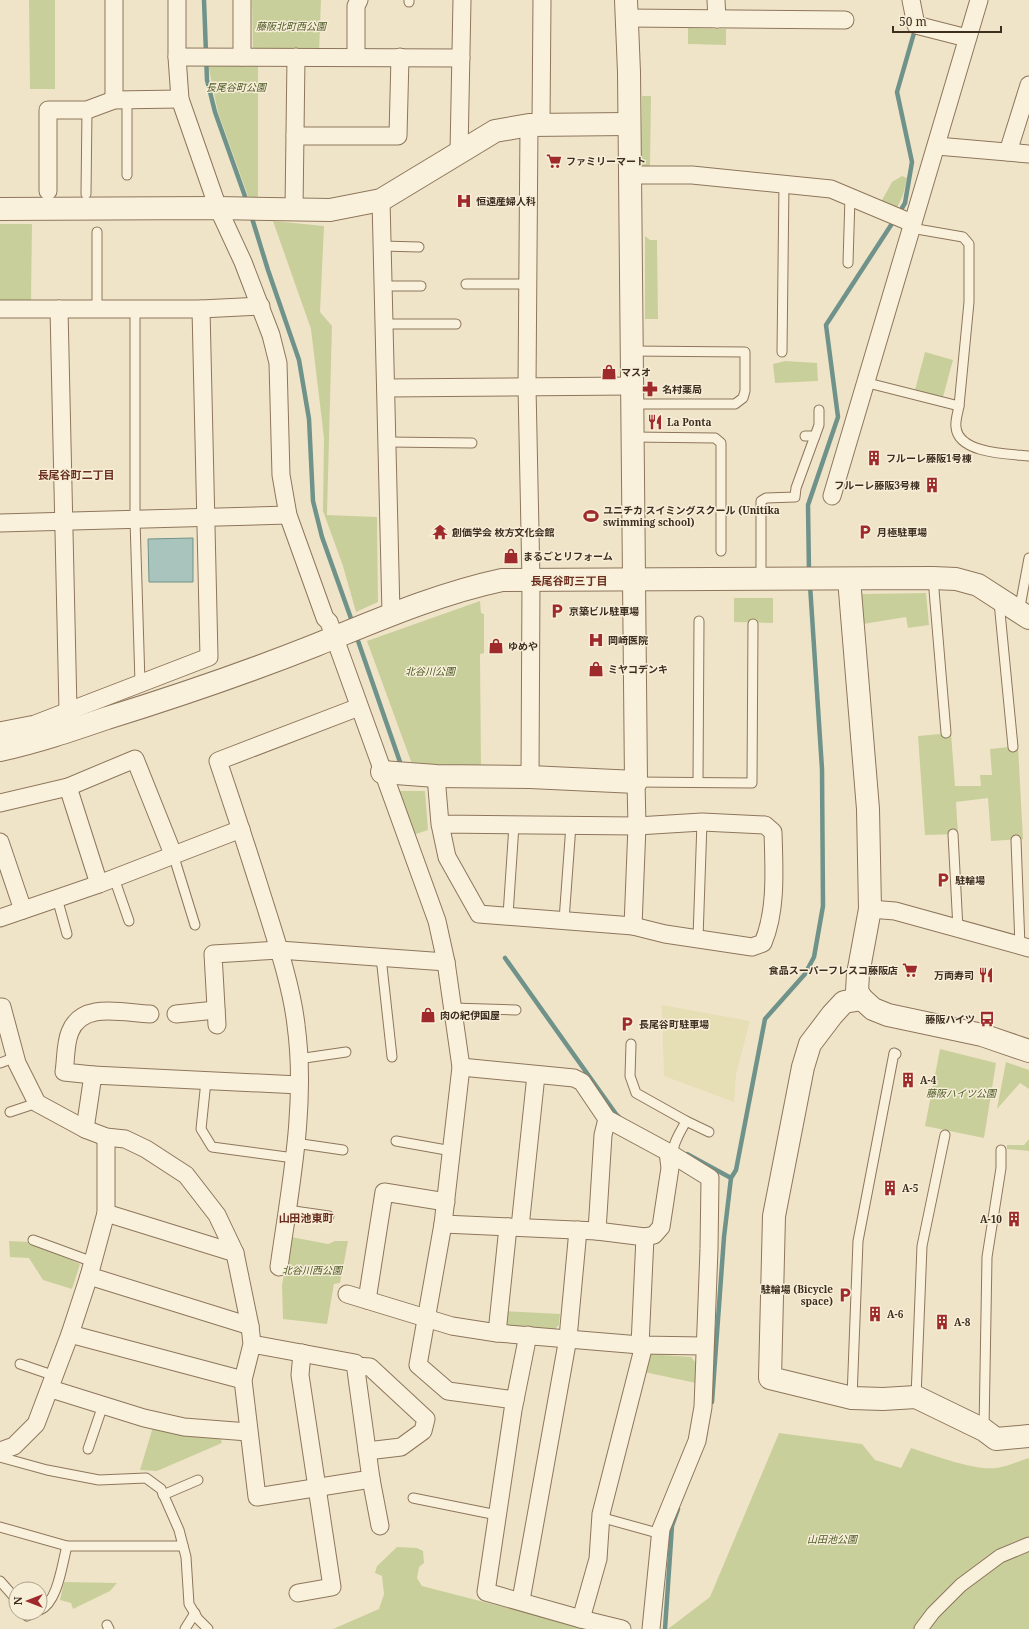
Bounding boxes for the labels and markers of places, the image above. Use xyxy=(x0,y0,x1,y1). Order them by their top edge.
supermarket icon: ファミリーマート xyxy=(545,152,563,170)
place label: ファミリーマート xyxy=(566,154,646,168)
hospital icon: 恒遠産婦人科 xyxy=(455,192,473,210)
place label: 恒遠産婦人科 xyxy=(476,194,536,208)
shop icon: マスオ xyxy=(600,363,618,381)
place label: マスオ xyxy=(621,365,651,379)
pharmacy icon: 名村薬局 xyxy=(641,380,659,398)
place label: 名村薬局 xyxy=(662,382,702,396)
restaurant icon: La Ponta xyxy=(646,413,664,431)
place label: La Ponta xyxy=(667,415,711,429)
building icon: フルーレ藤阪1号棟 xyxy=(865,449,883,467)
place label: フルーレ藤阪1号棟 xyxy=(886,451,972,465)
building icon: フルーレ藤阪3号棟 xyxy=(923,476,941,494)
place label: フルーレ藤阪3号棟 xyxy=(834,478,920,492)
place label: ユニチカ スイミングスクール (Unitika swimming school) xyxy=(603,503,780,529)
sports icon: ユニチカ スイミングスクール (Unitika swimming school) xyxy=(582,507,600,525)
temple icon: 創価学会 枚方文化会館 xyxy=(431,523,449,541)
parking icon: 月極駐車場 xyxy=(856,523,874,541)
place label: 創価学会 枚方文化会館 xyxy=(451,525,555,539)
place label: 月極駐車場 xyxy=(877,525,927,539)
shop icon: まるごとリフォーム xyxy=(502,547,520,565)
place label: まるごとリフォーム xyxy=(523,549,613,563)
parking icon: 京築ビル駐車場 xyxy=(548,602,566,620)
place label: 京築ビル駐車場 xyxy=(569,604,639,618)
hospital icon: 岡崎医院 xyxy=(587,631,605,649)
place label: 岡崎医院 xyxy=(608,633,648,647)
shop icon: ゆめや xyxy=(487,637,505,655)
place label: ゆめや xyxy=(508,639,538,653)
shop icon: ミヤコデンキ xyxy=(587,660,605,678)
place label: ミヤコデンキ xyxy=(608,662,668,676)
parking icon: 駐輪場 xyxy=(934,871,952,889)
place label: 駐輪場 xyxy=(955,873,985,887)
supermarket icon: 食品スーパーフレスコ藤阪店 xyxy=(901,961,919,979)
place label: 食品スーパーフレスコ藤阪店 xyxy=(769,963,898,977)
restaurant icon: 万両寿司 xyxy=(977,966,995,984)
place label: 万両寿司 xyxy=(934,968,974,982)
shop icon: 肉の紀伊国屋 xyxy=(419,1006,437,1024)
place label: 肉の紀伊国屋 xyxy=(440,1008,500,1022)
bus stop icon: 藤阪ハイツ xyxy=(978,1010,996,1028)
place label: 藤阪ハイツ xyxy=(925,1012,975,1026)
parking icon: 長尾谷町駐車場 xyxy=(618,1015,636,1033)
place label: 長尾谷町駐車場 xyxy=(639,1017,709,1031)
building icon: A-4 xyxy=(899,1071,917,1089)
place label: A-4 xyxy=(920,1073,937,1087)
building icon: A-5 xyxy=(881,1179,899,1197)
place label: A-5 xyxy=(902,1181,919,1195)
building icon: A-10 xyxy=(1005,1210,1023,1228)
place label: A-10 xyxy=(980,1212,1002,1226)
place label: 駐輪場 (Bicycle space) xyxy=(761,1282,833,1308)
parking icon: 駐輪場 (Bicycle space) xyxy=(836,1286,854,1304)
building icon: A-6 xyxy=(866,1305,884,1323)
place label: A-6 xyxy=(887,1307,904,1321)
building icon: A-8 xyxy=(933,1313,951,1331)
place label: A-8 xyxy=(954,1315,971,1329)

